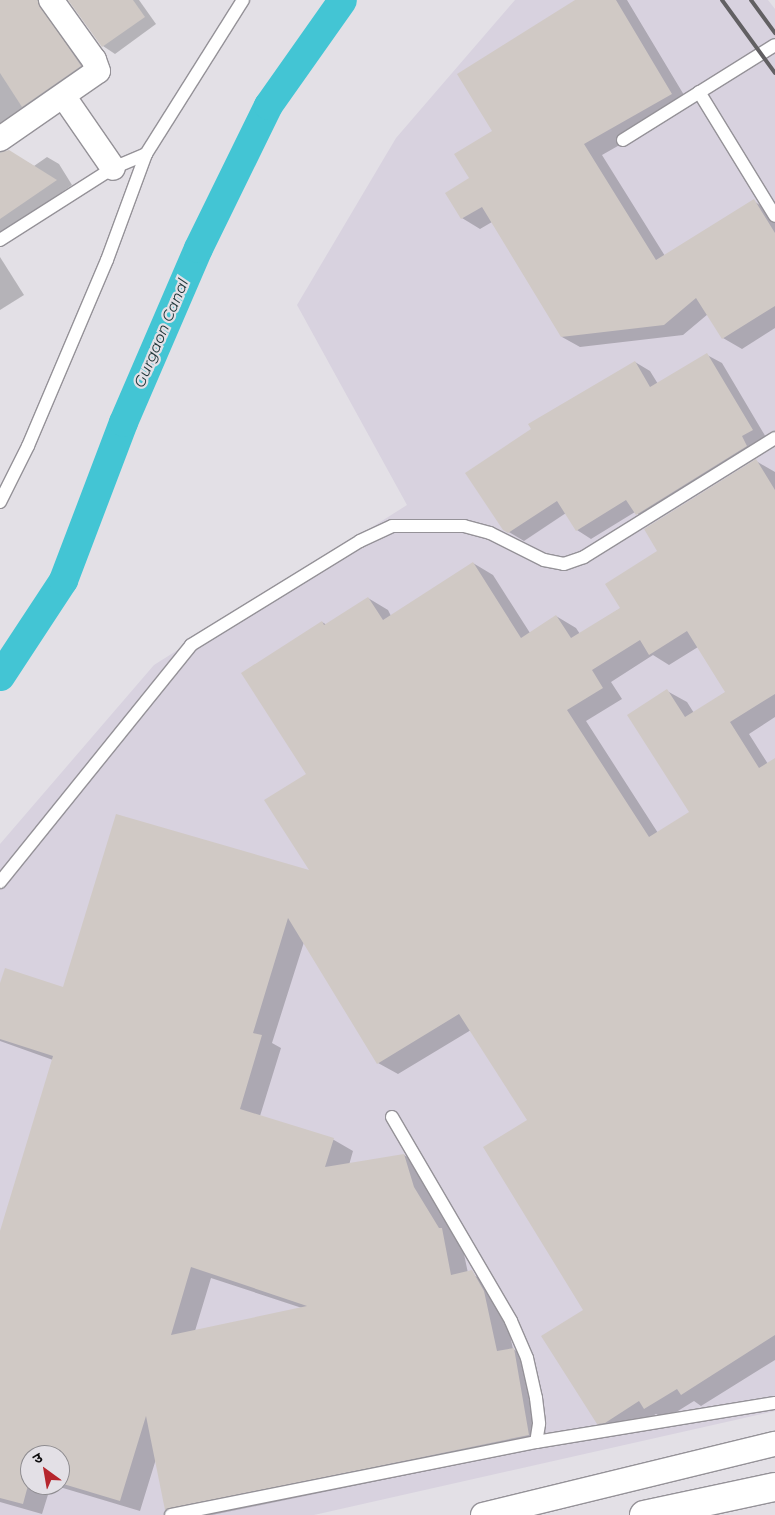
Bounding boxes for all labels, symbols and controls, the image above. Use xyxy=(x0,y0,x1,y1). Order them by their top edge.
water label: Gurgaon Canal xyxy=(130,276,192,390)
north arrow xyxy=(20,1445,70,1495)
text: उ xyxy=(29,1448,46,1468)

